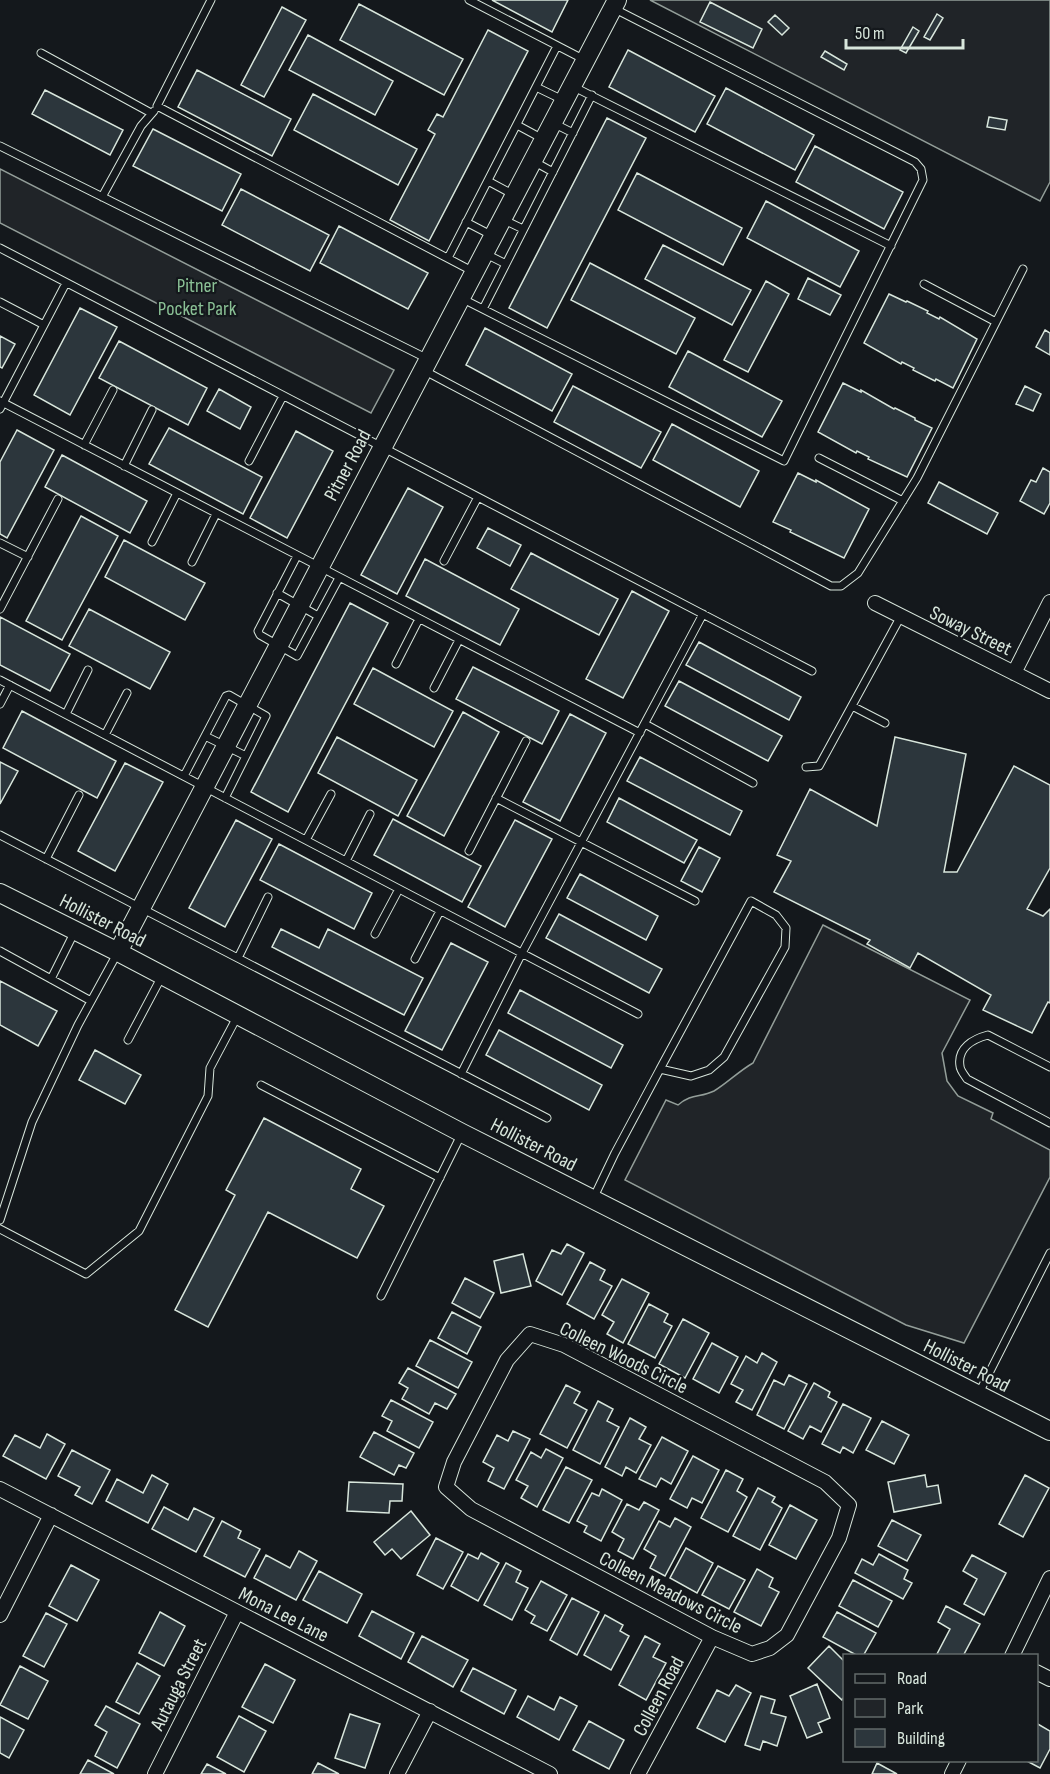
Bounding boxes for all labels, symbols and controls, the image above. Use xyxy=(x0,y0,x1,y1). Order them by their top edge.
scale bar xyxy=(846,12,963,50)
text: 50 m xyxy=(855,23,885,44)
park label: Pitner Pocket Park xyxy=(158,274,237,321)
street label: Pitner Road xyxy=(319,426,377,505)
street label: Soway Street xyxy=(926,601,1016,661)
street label: Hollister Road xyxy=(55,889,150,953)
street label: Hollister Road xyxy=(486,1113,581,1177)
street label: Colleen Woods Circle xyxy=(556,1316,692,1399)
street label: Hollister Road xyxy=(919,1334,1014,1398)
street label: Colleen Meadows Circle xyxy=(595,1546,746,1639)
street label: Mona Lee Lane xyxy=(235,1582,333,1648)
street label: Autauga Street xyxy=(145,1635,212,1735)
street label: Colleen Road xyxy=(628,1653,690,1740)
legend xyxy=(843,1654,1038,1762)
text: Road xyxy=(897,1668,927,1689)
text: Park xyxy=(897,1698,923,1719)
text: Building xyxy=(897,1728,945,1749)

